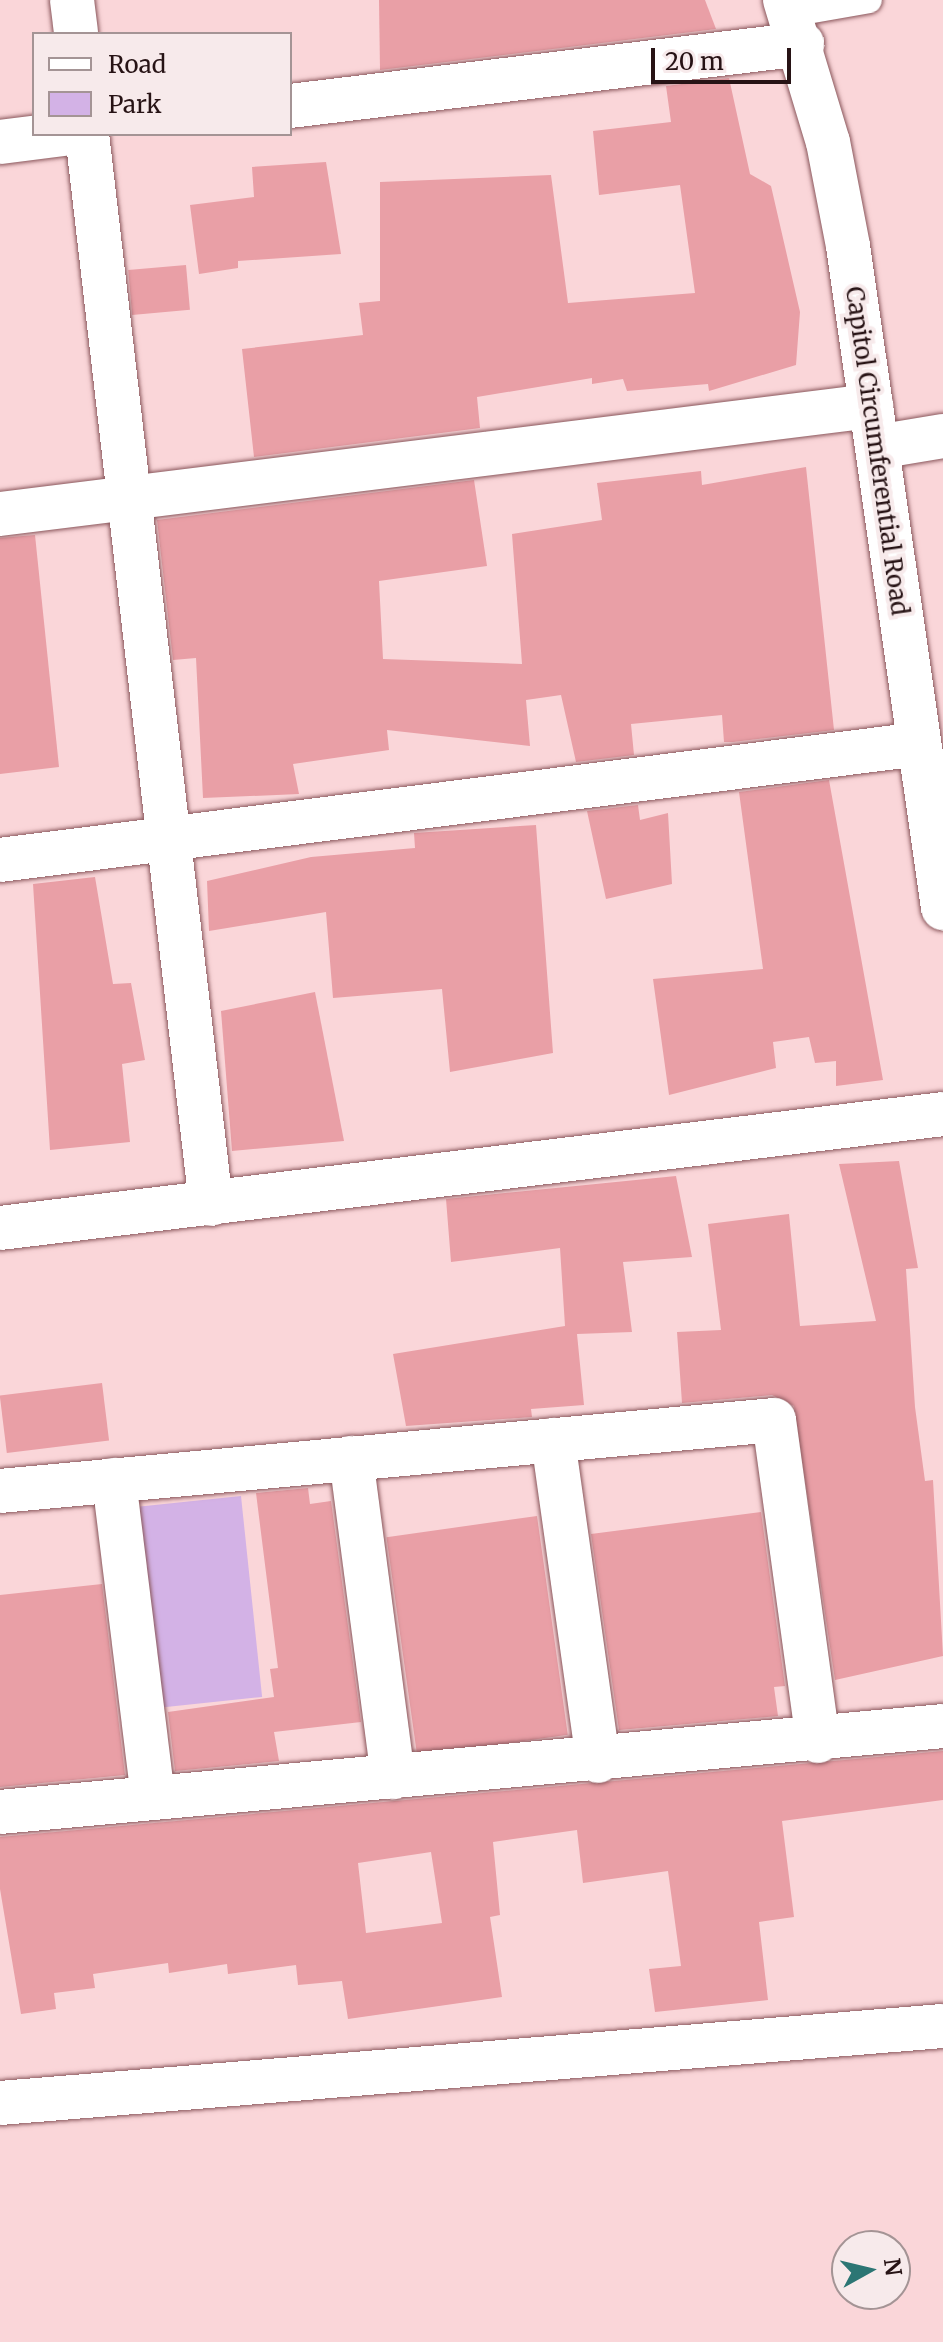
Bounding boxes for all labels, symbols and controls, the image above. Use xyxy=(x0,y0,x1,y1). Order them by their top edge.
legend xyxy=(32,32,292,136)
scale bar xyxy=(655,32,795,82)
text: 20 m xyxy=(665,46,724,77)
text: Road xyxy=(108,49,166,80)
text: Park xyxy=(108,89,161,120)
street label: Capitol Circumferential Road xyxy=(840,285,914,617)
north arrow xyxy=(831,2230,911,2310)
text: N xyxy=(878,2256,908,2277)

